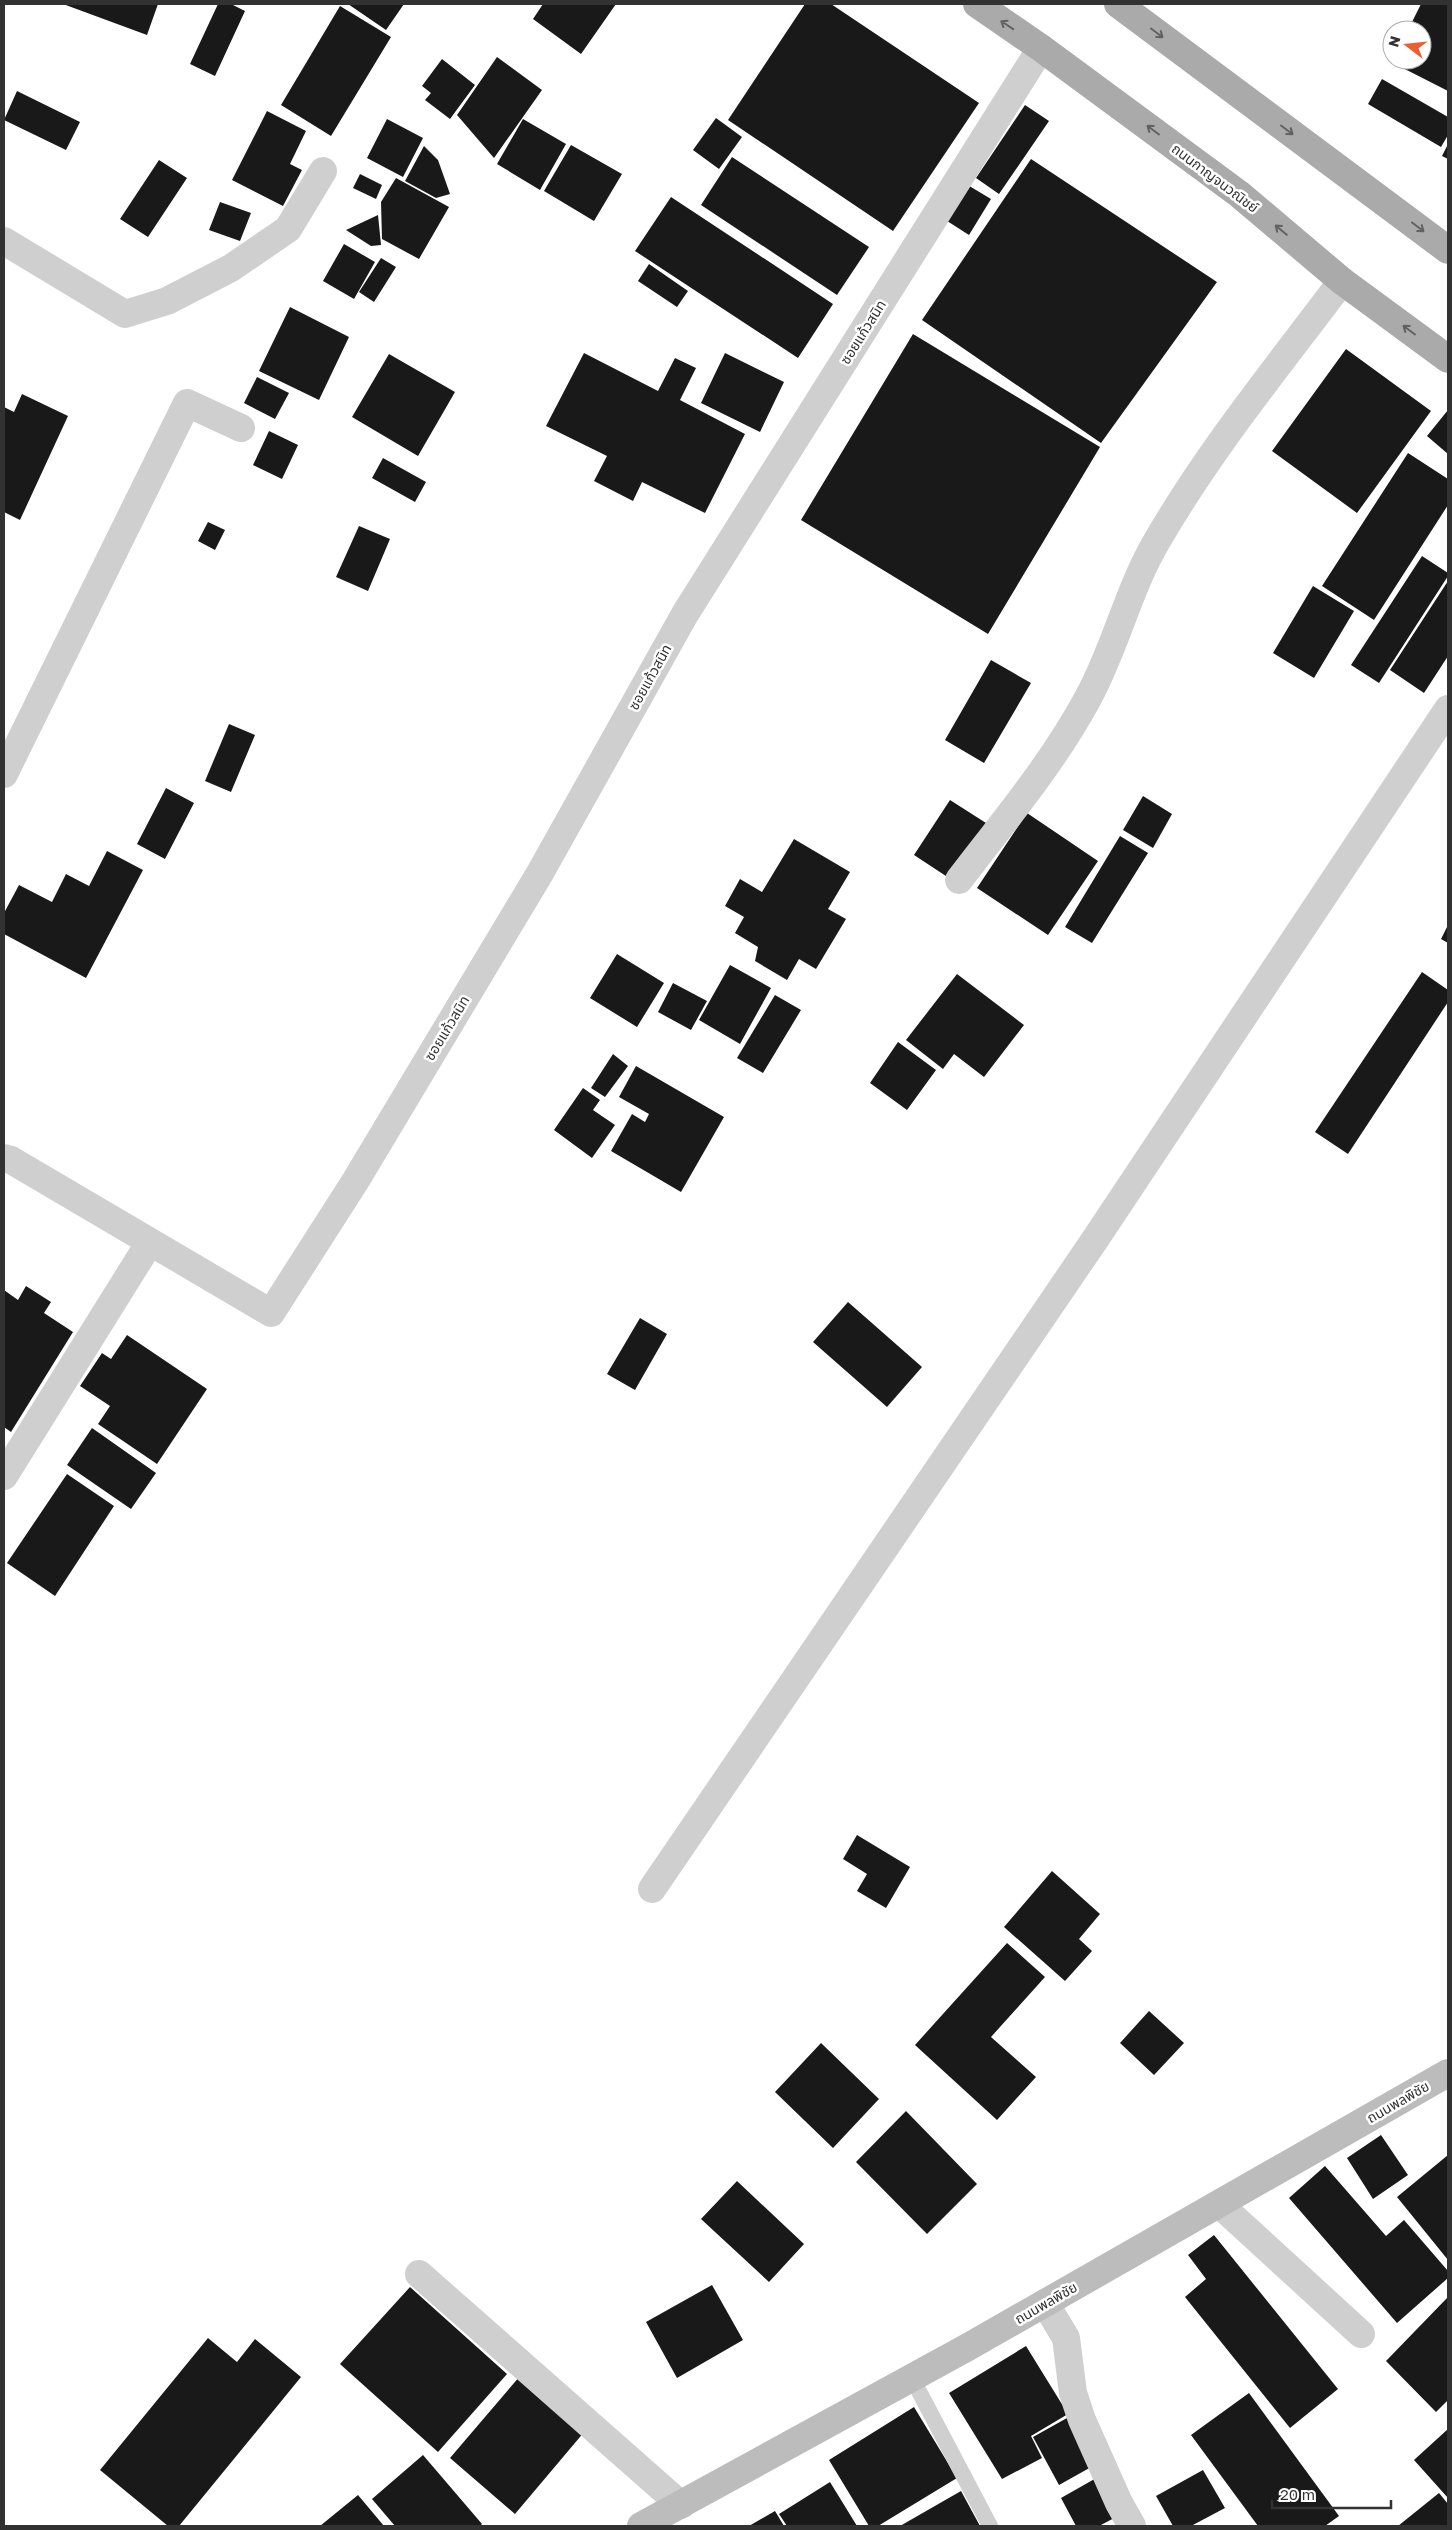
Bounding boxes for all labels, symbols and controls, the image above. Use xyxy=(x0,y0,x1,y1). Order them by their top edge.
one-way arrow xyxy=(1000,20,1014,30)
north arrow xyxy=(1382,20,1432,70)
one-way arrow xyxy=(1150,28,1164,38)
text: N xyxy=(1384,34,1404,49)
one-way arrow xyxy=(1147,125,1160,136)
one-way arrow xyxy=(1280,125,1294,135)
street label: ถนนกาญจนวณิชย์ xyxy=(1169,139,1262,216)
one-way arrow xyxy=(1411,222,1424,233)
one-way arrow xyxy=(1275,224,1288,235)
street label: ซอยแก้วสนิท xyxy=(836,296,889,367)
one-way arrow xyxy=(1402,325,1416,335)
street label: ซอยแก้วสนิท xyxy=(625,641,675,713)
street label: ซอยแก้วสนิท xyxy=(421,992,473,1063)
street label: ถนนพลพิชัย xyxy=(1364,2077,1432,2126)
street label: ถนนพลพิชัย xyxy=(1012,2278,1080,2327)
scale bar xyxy=(1272,2478,1391,2510)
text: 20 m xyxy=(1280,2485,1315,2503)

